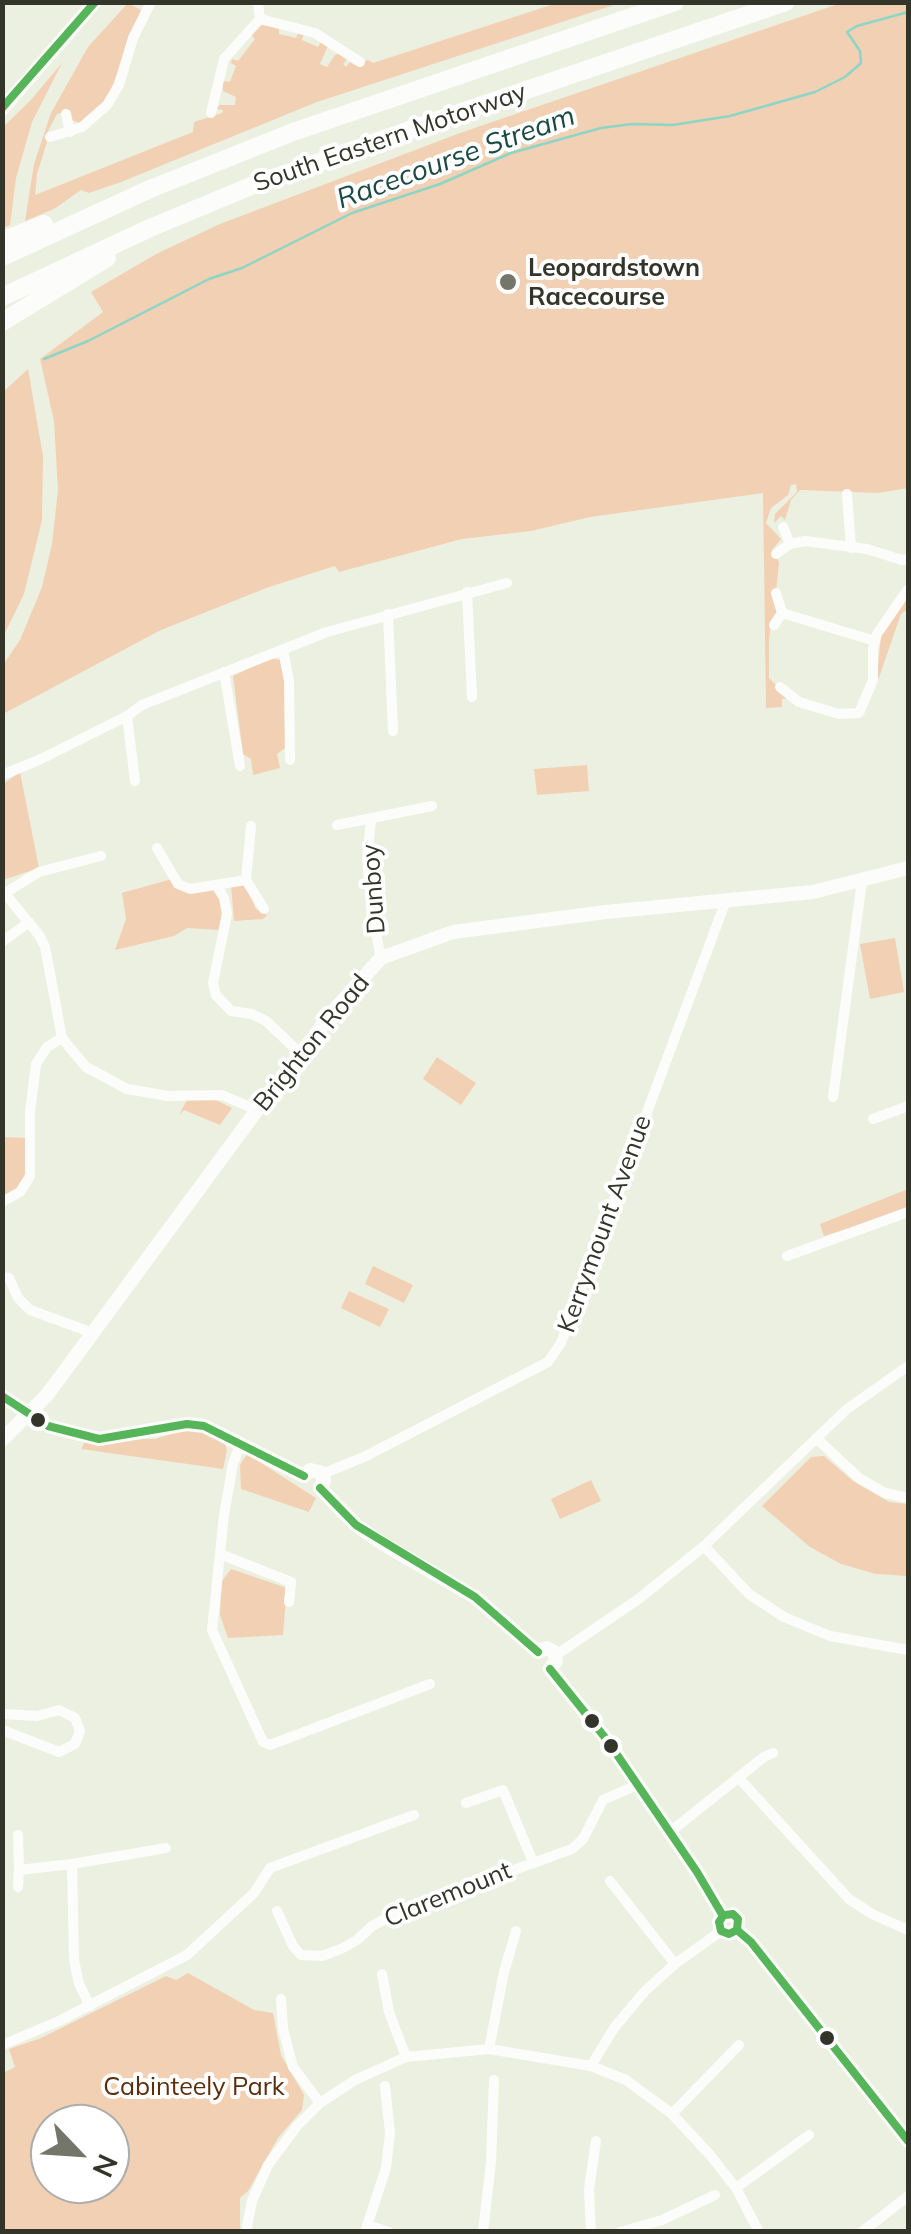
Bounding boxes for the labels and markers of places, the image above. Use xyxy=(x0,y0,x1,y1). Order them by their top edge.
place label: Leopardstown Racecourse xyxy=(528,253,700,312)
marker: Leopardstown Racecourse xyxy=(497,271,519,293)
unlabelled marker xyxy=(28,1410,48,1430)
unlabelled marker xyxy=(582,1711,602,1731)
unlabelled marker xyxy=(601,1736,621,1756)
unlabelled marker xyxy=(817,2028,837,2048)

